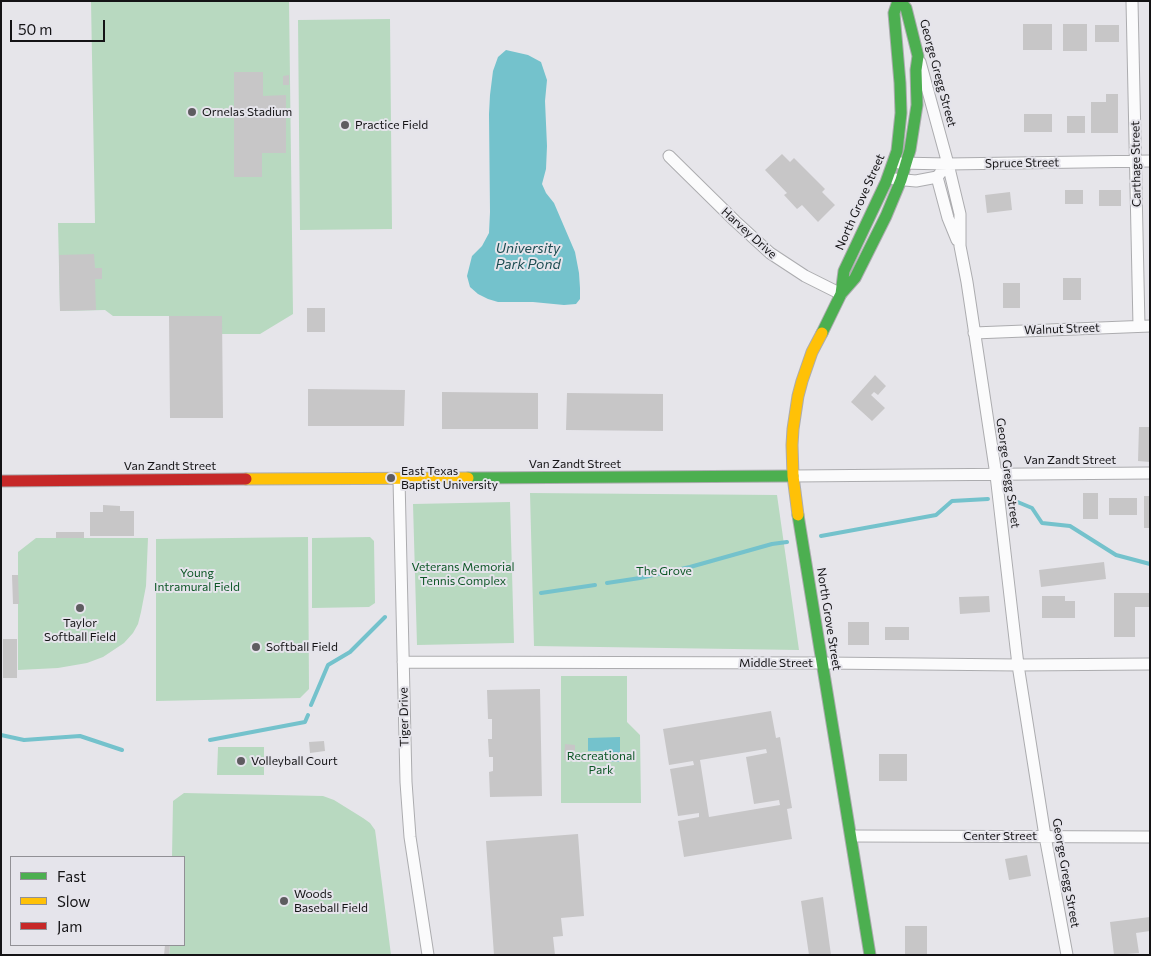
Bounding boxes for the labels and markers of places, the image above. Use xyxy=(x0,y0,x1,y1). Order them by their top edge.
place label: Ornelas Stadium xyxy=(202,105,292,119)
marker: Ornelas Stadium xyxy=(186,106,198,118)
place label: Practice Field xyxy=(355,118,428,132)
marker: Practice Field xyxy=(339,119,351,131)
place label: East Texas Baptist University xyxy=(401,464,498,492)
marker: East Texas Baptist University xyxy=(385,472,397,484)
marker: Taylor Softball Field xyxy=(74,602,86,614)
place label: Taylor Softball Field xyxy=(44,616,116,644)
place label: Softball Field xyxy=(266,640,338,654)
marker: Softball Field xyxy=(250,641,262,653)
place label: Volleyball Court xyxy=(251,754,338,768)
marker: Volleyball Court xyxy=(235,755,247,767)
place label: Woods Baseball Field xyxy=(294,887,368,915)
marker: Woods Baseball Field xyxy=(278,895,290,907)

